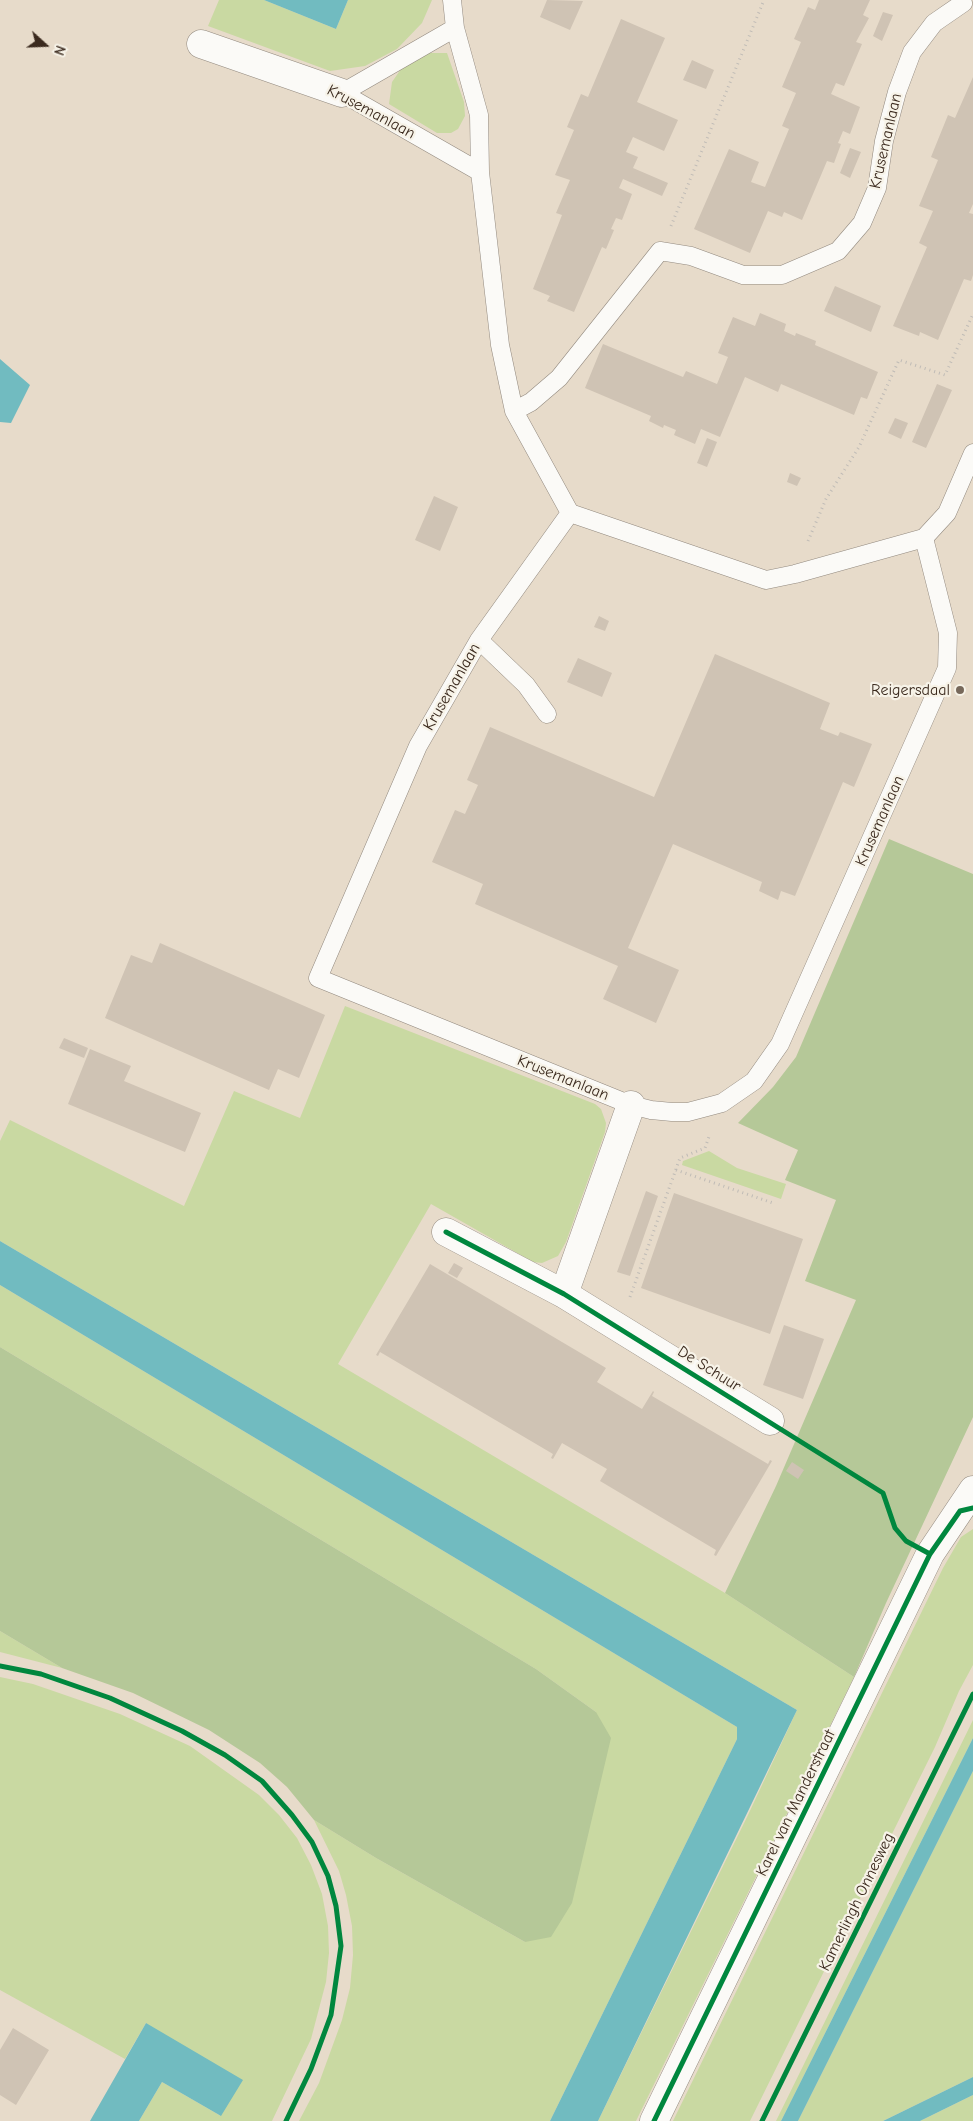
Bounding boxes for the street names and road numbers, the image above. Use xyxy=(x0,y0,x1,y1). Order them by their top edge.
street label: Krusemanlaan xyxy=(324,81,418,143)
street label: Krusemanlaan xyxy=(866,91,906,191)
street label: Krusemanlaan xyxy=(419,640,485,734)
street label: Krusemanlaan xyxy=(851,773,909,869)
street label: Krusemanlaan xyxy=(514,1051,612,1105)
street label: De Schuur xyxy=(674,1342,744,1396)
street label: Karel van Manderstraat xyxy=(752,1727,840,1879)
street label: Kamerlingh Onnesweg xyxy=(815,1830,899,1974)

